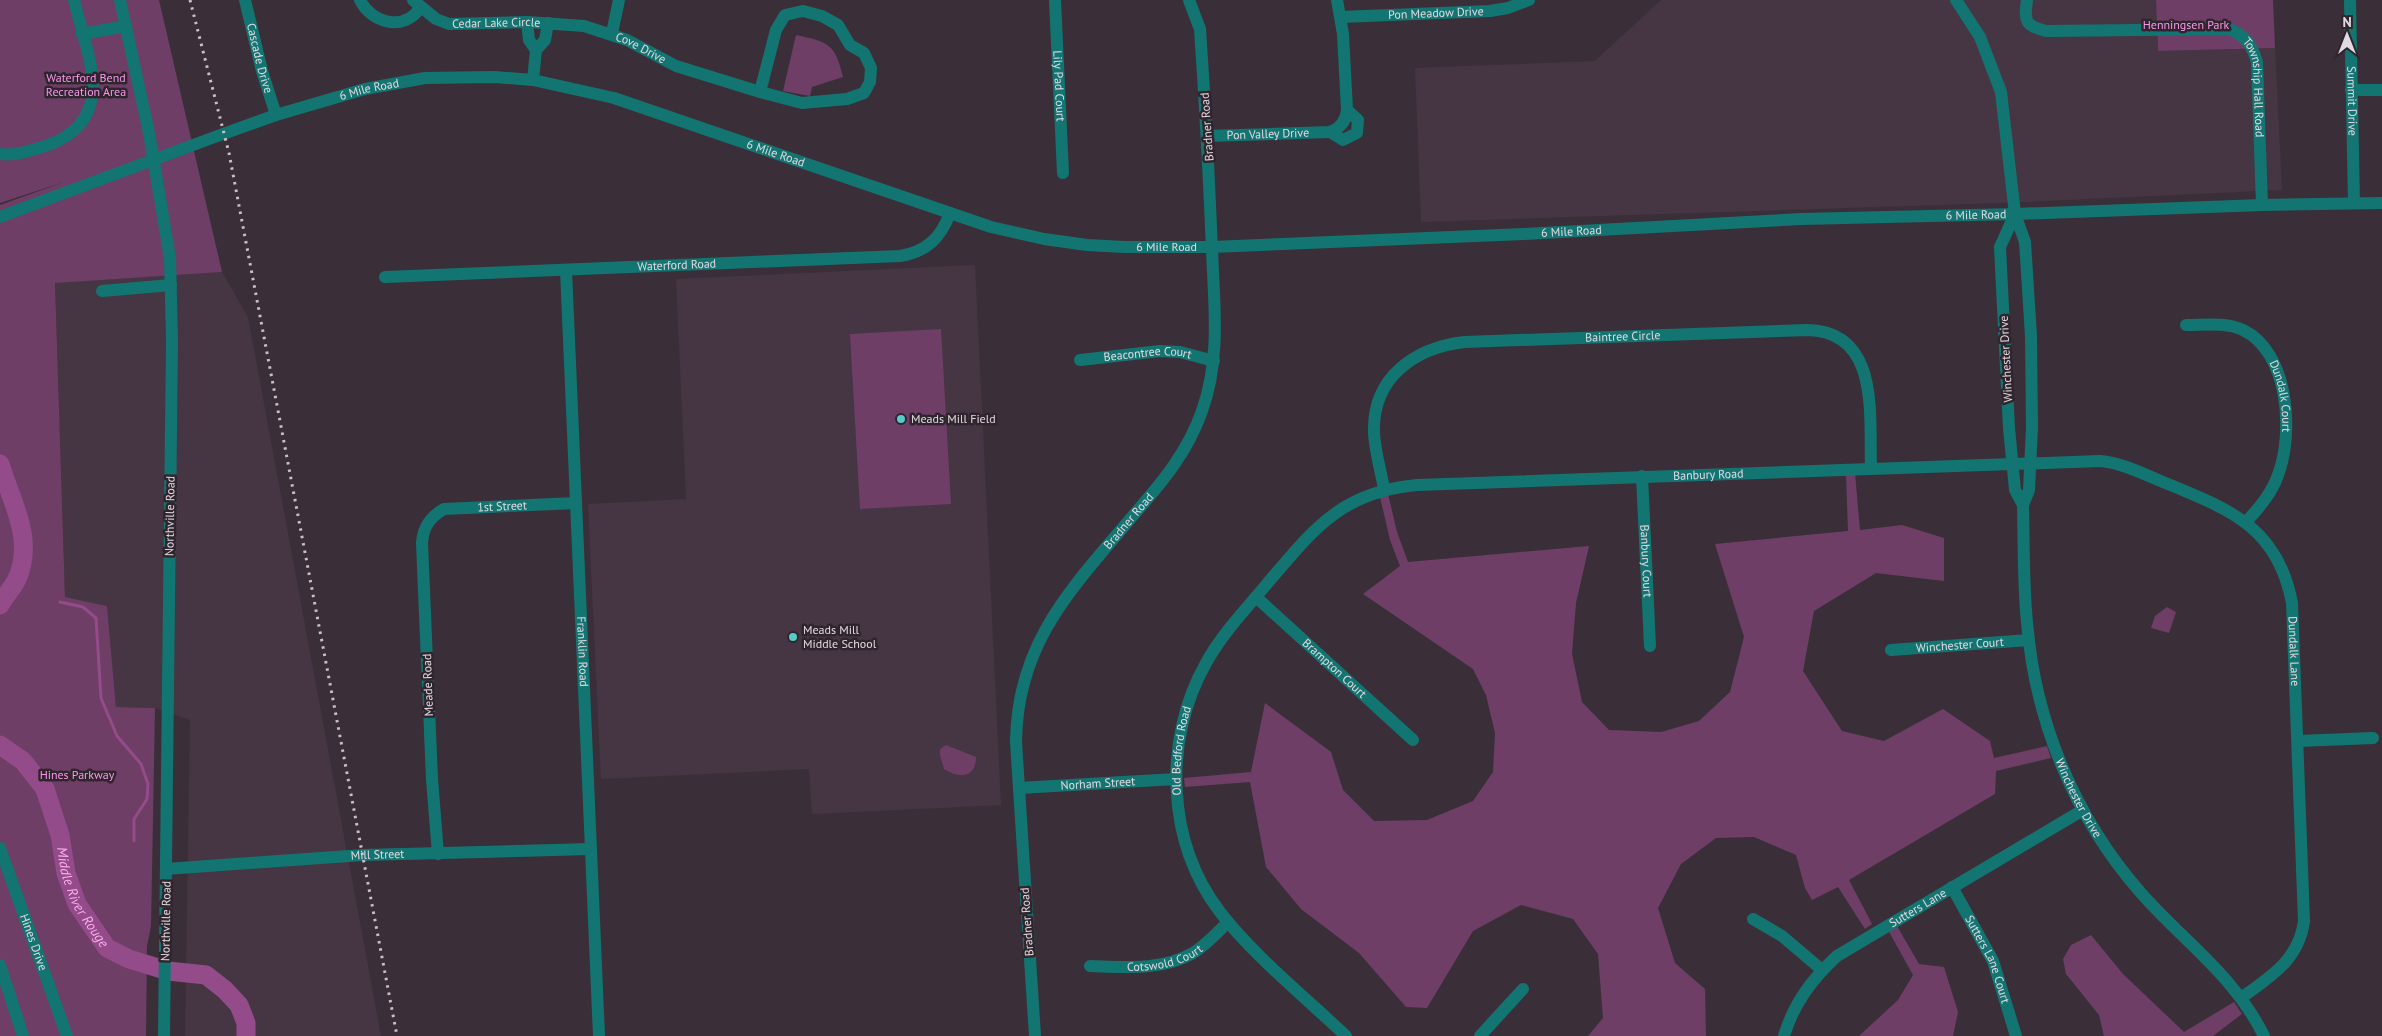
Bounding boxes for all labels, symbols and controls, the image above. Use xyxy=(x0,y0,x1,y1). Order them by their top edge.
street label: Pon Meadow Drive xyxy=(1388,3,1484,22)
north arrow xyxy=(2322,10,2372,60)
text: N xyxy=(2342,13,2352,31)
street label: Cedar Lake Circle xyxy=(452,14,541,31)
park label: Henningsen Park xyxy=(2143,17,2229,32)
street label: Cascade Drive xyxy=(244,22,277,95)
street label: Cove Drive xyxy=(614,29,669,66)
street label: Township Hall Road xyxy=(2240,34,2268,137)
street label: Lily Pad Court xyxy=(1050,50,1069,122)
street label: Summit Drive xyxy=(2344,66,2361,136)
park label: Waterford Bend Recreation Area xyxy=(46,70,126,99)
street label: 6 Mile Road xyxy=(337,75,400,103)
street label: Bradner Road xyxy=(1197,92,1216,162)
street label: Pon Valley Drive xyxy=(1226,125,1309,142)
street label: 6 Mile Road xyxy=(745,136,807,170)
street label: 6 Mile Road xyxy=(1945,206,2006,223)
street label: 6 Mile Road xyxy=(1541,222,1602,240)
street label: 6 Mile Road xyxy=(1136,239,1197,254)
street label: Waterford Road xyxy=(637,256,716,274)
street label: Winchester Drive xyxy=(1996,315,2015,403)
street label: Baintree Circle xyxy=(1585,327,1661,345)
street label: Beacontree Court xyxy=(1103,343,1193,364)
street label: Dundalk Court xyxy=(2266,357,2294,433)
place label: Meads Mill Field xyxy=(911,411,996,426)
marker: Meads Mill Field xyxy=(895,413,907,425)
street label: Banbury Road xyxy=(1673,466,1744,483)
street label: Northville Road xyxy=(161,476,178,556)
street label: Bradner Road xyxy=(1100,489,1156,552)
street label: 1st Street xyxy=(477,497,527,514)
street label: Banbury Court xyxy=(1637,524,1656,598)
street label: Franklin Road xyxy=(574,616,592,687)
street label: Dundalk Lane xyxy=(2285,616,2303,686)
place label: Meads Mill Middle School xyxy=(803,622,877,651)
marker: Meads Mill Middle School xyxy=(787,631,799,643)
street label: Winchester Court xyxy=(1915,634,2004,655)
street label: Brampton Court xyxy=(1300,635,1370,701)
street label: Meade Road xyxy=(419,653,436,717)
street label: Old Bedford Road xyxy=(1168,704,1194,796)
street label: Winchester Drive xyxy=(2053,756,2105,840)
park label: Hines Parkway xyxy=(40,767,115,782)
street label: Norham Street xyxy=(1060,773,1136,793)
water label: Middle River Rouge xyxy=(53,846,113,951)
street label: Mill Street xyxy=(350,846,405,863)
street label: Northville Road xyxy=(157,881,174,961)
street label: Sutters Lane xyxy=(1886,885,1949,930)
street label: Bradner Road xyxy=(1017,887,1036,957)
street label: Hines Drive xyxy=(17,912,51,972)
street label: Sutters Lane Court xyxy=(1962,912,2014,1005)
street label: Cotswold Court xyxy=(1127,941,1205,974)

